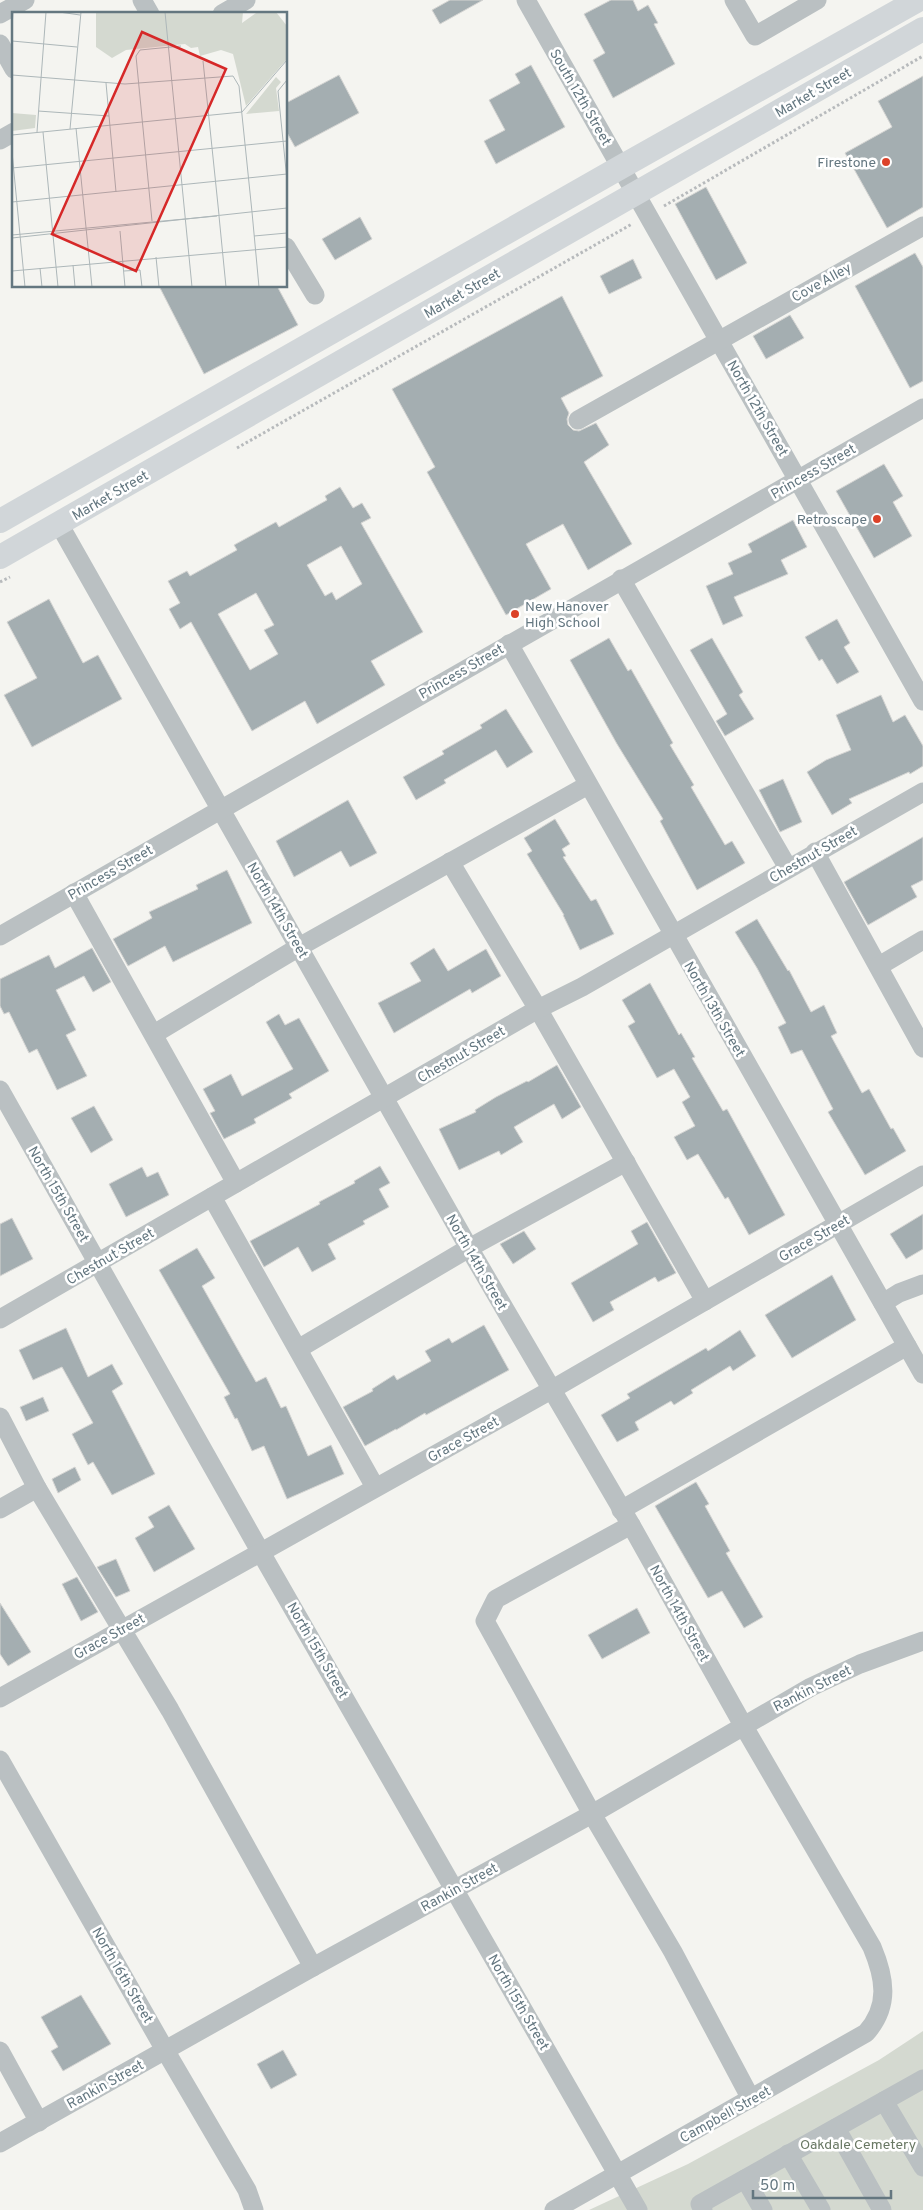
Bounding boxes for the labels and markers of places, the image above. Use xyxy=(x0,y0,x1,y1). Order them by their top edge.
place label: Firestone xyxy=(817,155,876,172)
marker: Firestone xyxy=(880,156,892,168)
place label: Retroscape xyxy=(797,512,867,529)
marker: Retroscape xyxy=(871,513,883,525)
place label: New Hanover High School xyxy=(525,599,609,632)
marker: New Hanover High School xyxy=(509,608,521,620)

